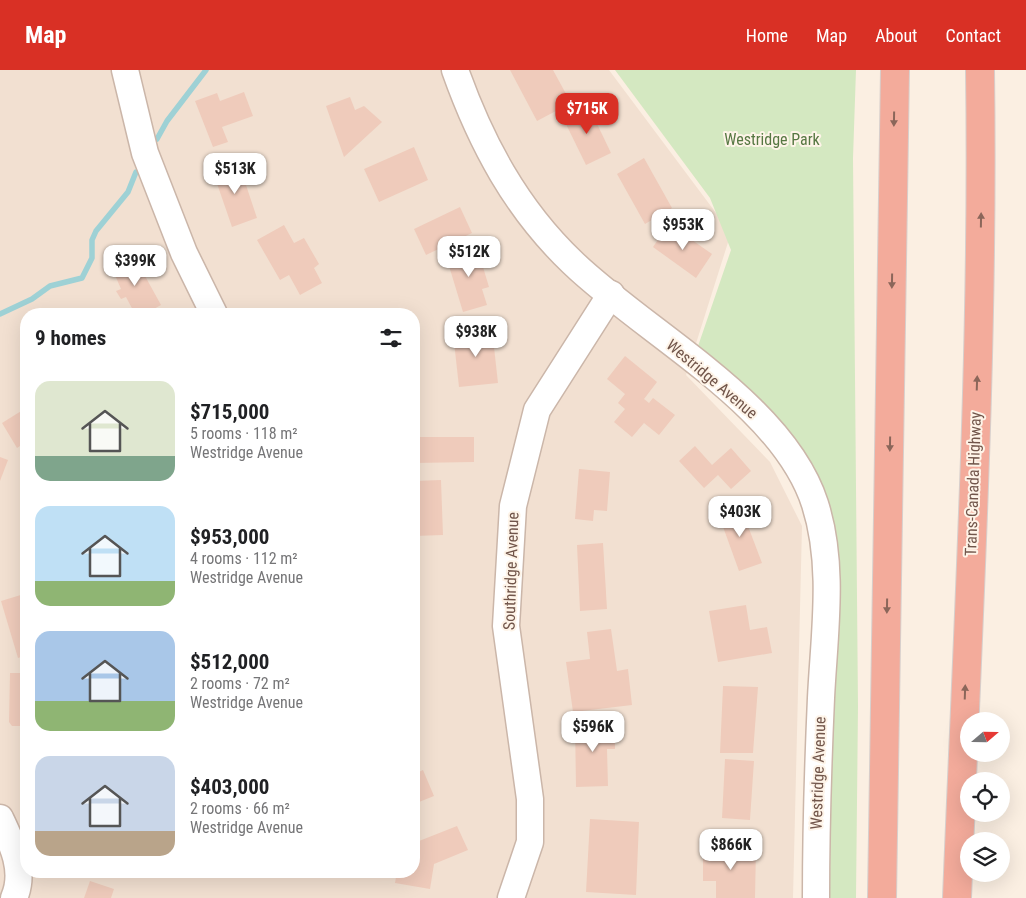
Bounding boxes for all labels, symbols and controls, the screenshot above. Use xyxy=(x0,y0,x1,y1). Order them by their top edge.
text: Map xyxy=(25,21,66,49)
text: Home xyxy=(746,25,788,46)
text: Map xyxy=(816,25,847,46)
text: About xyxy=(875,25,917,46)
text: Contact xyxy=(945,25,1001,46)
pin: $715K xyxy=(552,92,622,135)
text: $715K xyxy=(566,99,608,118)
one-way arrow xyxy=(890,111,898,127)
park label: Westridge Park xyxy=(724,130,821,149)
pin: $513K xyxy=(200,152,270,195)
text: $513K xyxy=(214,159,256,178)
pin: $953K xyxy=(648,208,718,251)
one-way arrow xyxy=(977,212,985,228)
text: $953K xyxy=(662,215,704,234)
pin: $512K xyxy=(434,236,504,278)
text: $512K xyxy=(448,242,490,261)
pin: $399K xyxy=(100,244,170,287)
text: $399K xyxy=(114,251,156,270)
one-way arrow xyxy=(888,273,896,289)
pin: $938K xyxy=(441,316,511,358)
text: $938K xyxy=(455,322,497,341)
icon: filters xyxy=(377,324,405,352)
text: 9 homes xyxy=(35,326,106,350)
street label: Westridge Avenue xyxy=(663,335,761,423)
one-way arrow xyxy=(973,375,981,391)
text: $715,000 xyxy=(190,400,269,424)
icon: home xyxy=(75,401,135,461)
street label: Trans-Canada Highway xyxy=(961,411,985,556)
text: 5 rooms · 118 m² xyxy=(190,424,298,443)
one-way arrow xyxy=(886,436,894,452)
text: Westridge Avenue xyxy=(190,443,303,462)
pin: $403K xyxy=(705,496,775,538)
text: $403K xyxy=(719,502,761,521)
street label: Southridge Avenue xyxy=(499,512,523,630)
text: $953,000 xyxy=(190,525,269,549)
icon: home xyxy=(75,526,135,586)
text: 4 rooms · 112 m² xyxy=(190,549,298,568)
text: Westridge Avenue xyxy=(190,568,303,587)
one-way arrow xyxy=(883,598,891,614)
text: $512,000 xyxy=(190,650,269,674)
icon: home xyxy=(75,651,135,711)
text: 2 rooms · 72 m² xyxy=(190,674,290,693)
one-way arrow xyxy=(961,684,969,700)
text: Westridge Avenue xyxy=(190,693,303,712)
pin: $596K xyxy=(558,710,628,753)
north arrow xyxy=(960,712,1010,762)
map controls xyxy=(960,712,1010,882)
street label: Westridge Avenue xyxy=(807,716,829,830)
text: $596K xyxy=(572,717,614,736)
button: locate xyxy=(960,772,1010,822)
text: $403,000 xyxy=(190,775,269,799)
icon: home xyxy=(75,776,135,836)
text: 2 rooms · 66 m² xyxy=(190,799,290,818)
text: Westridge Avenue xyxy=(190,818,303,837)
pin: $866K xyxy=(696,828,766,871)
button: layers xyxy=(960,832,1010,882)
text: $866K xyxy=(710,835,752,854)

